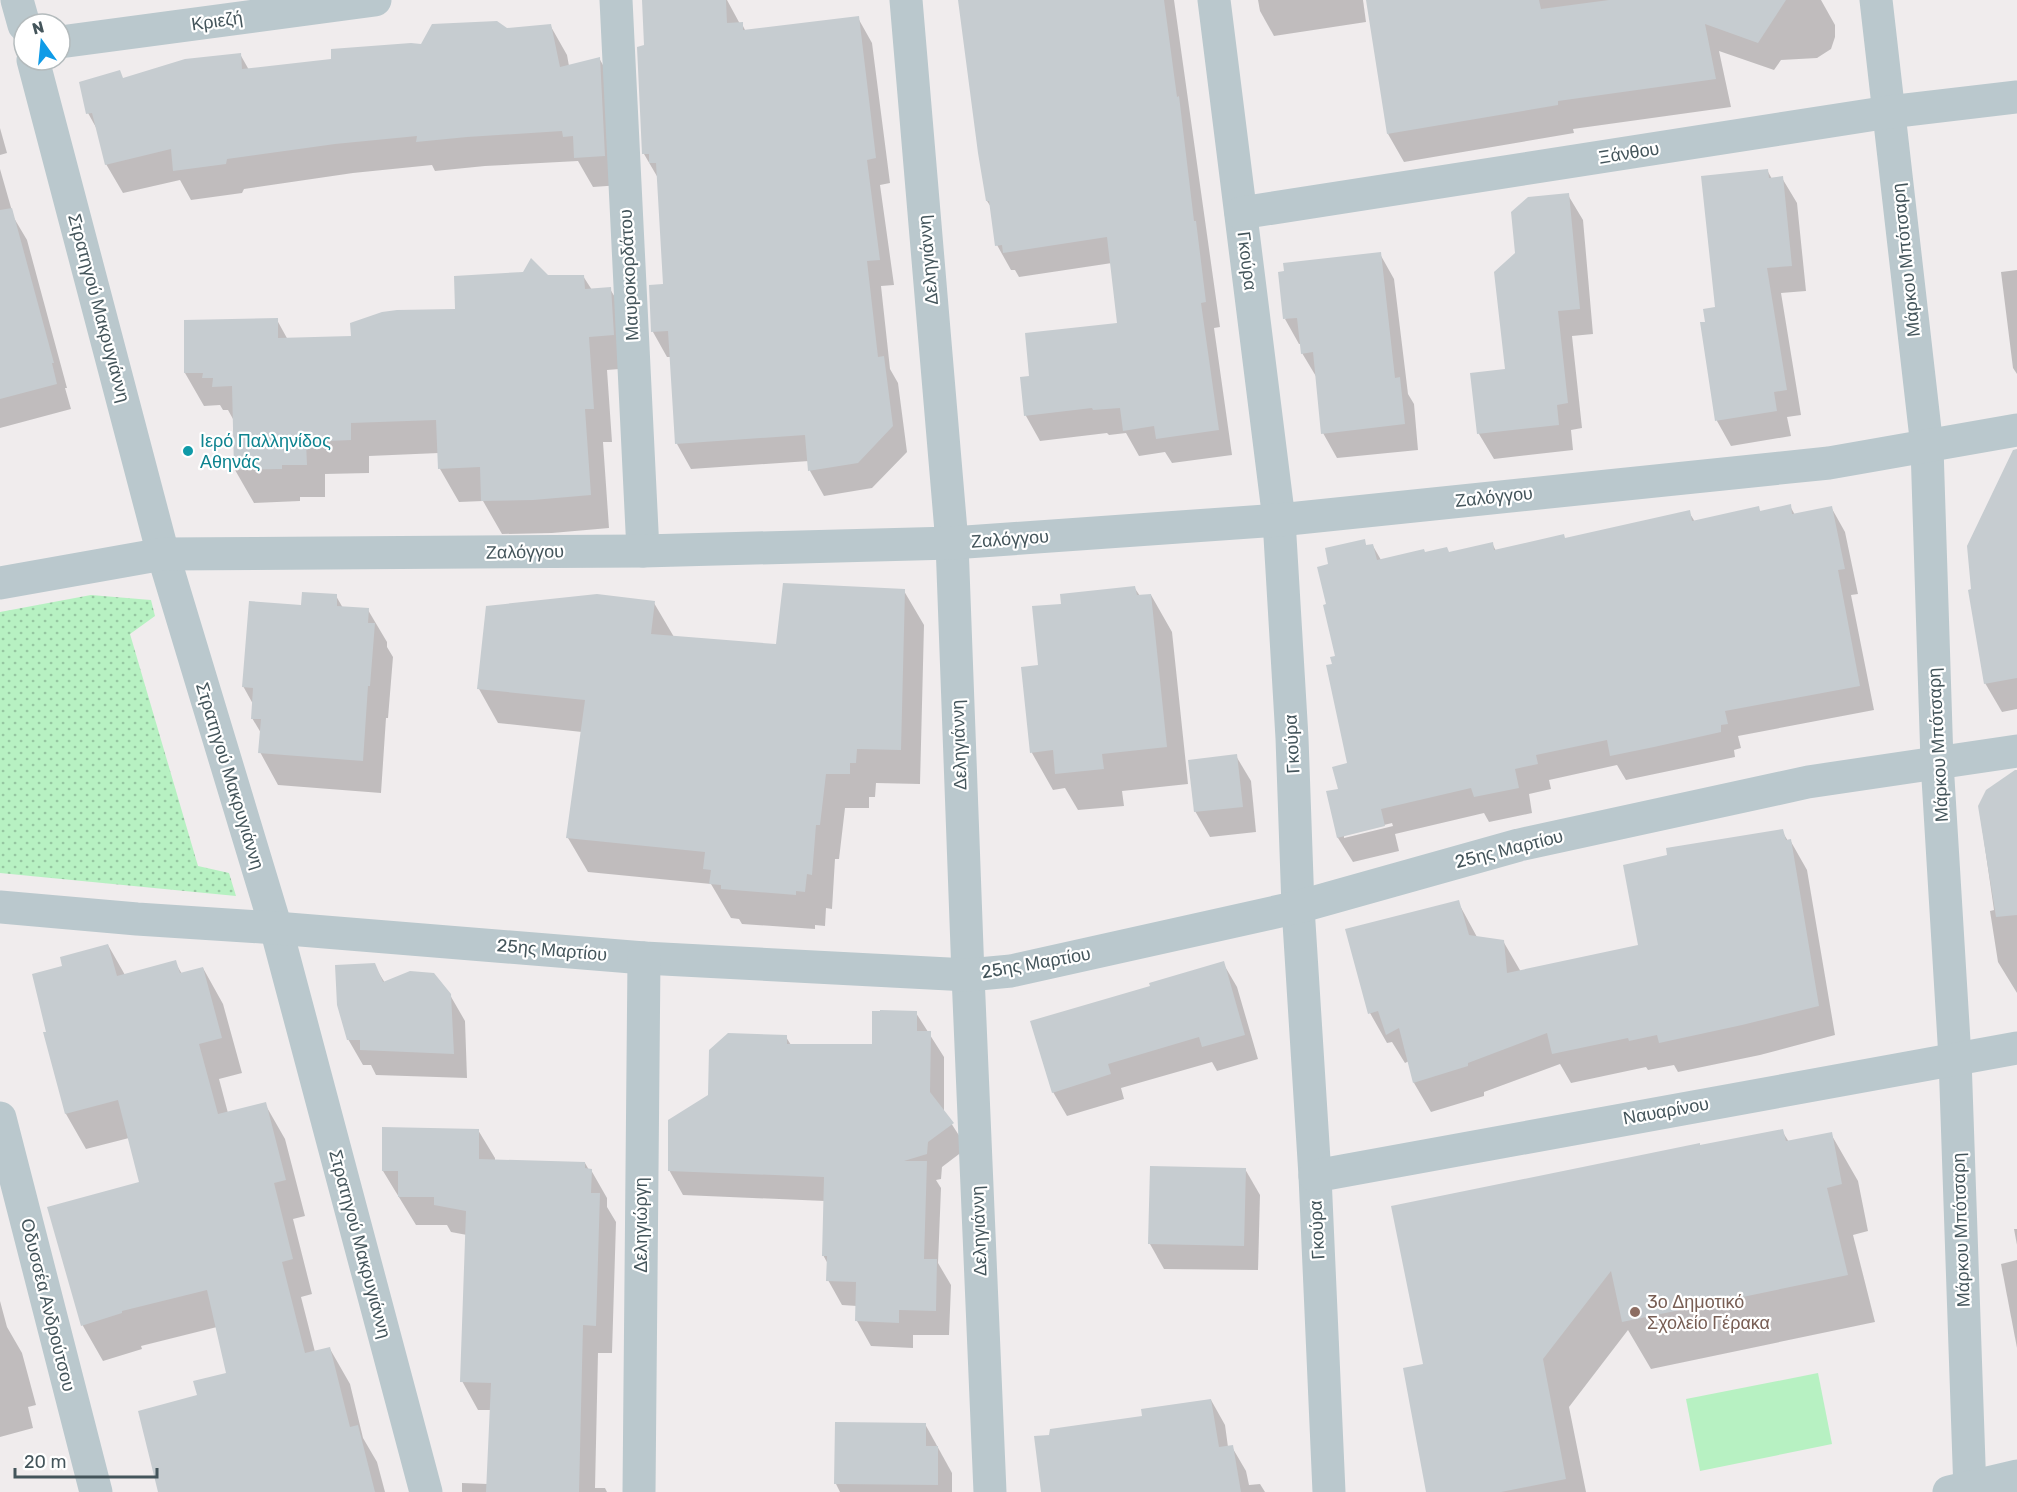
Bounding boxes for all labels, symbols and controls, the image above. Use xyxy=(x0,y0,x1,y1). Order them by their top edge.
street label: Κριεζή xyxy=(190,6,244,36)
north arrow xyxy=(12,12,72,72)
text: N xyxy=(30,17,46,39)
street label: Ξάνθου xyxy=(1597,137,1661,169)
street label: Μάρκου Μπότσαρη xyxy=(1887,182,1925,338)
street label: Μαυροκορδάτου xyxy=(615,209,643,341)
street label: Στρατηγού Μακρυγιάννη xyxy=(63,211,135,405)
street label: Δεληγιάννη xyxy=(913,214,943,306)
street label: Γκούρα xyxy=(1232,230,1262,292)
place label: Ιερό Παλληνίδος Αθηνάς xyxy=(200,430,331,473)
marker: Ιερό Παλληνίδος Αθηνάς xyxy=(181,444,195,458)
street label: Ζαλόγγου xyxy=(1454,482,1534,512)
street label: Ζαλόγγου xyxy=(970,525,1050,553)
street label: Ζαλόγγου xyxy=(486,540,564,564)
street label: Μάρκου Μπότσαρη xyxy=(1923,667,1953,823)
street label: Στρατηγού Μακρυγιάννη xyxy=(191,680,269,872)
street label: Δεληγιάννη xyxy=(946,699,972,791)
street label: Γκούρα xyxy=(1279,714,1305,774)
street label: 25ης Μαρτίου xyxy=(1453,825,1565,873)
street label: 25ης Μαρτίου xyxy=(496,934,608,966)
street label: 25ης Μαρτίου xyxy=(980,943,1092,983)
street label: Ναυαρίνου xyxy=(1621,1093,1711,1129)
street label: Στρατηγού Μακρυγιάννη xyxy=(324,1147,396,1341)
street label: Μάρκου Μπότσαρη xyxy=(1947,1152,1975,1308)
street label: Δεληγιώργη xyxy=(630,1177,652,1273)
street label: Δεληγιάννη xyxy=(966,1185,992,1277)
street label: Γκούρα xyxy=(1304,1200,1330,1260)
street label: Οδυσσέα Ανδρούτσου xyxy=(16,1216,80,1394)
place label: 3ο Δημοτικό Σχολείο Γέρακα xyxy=(1647,1291,1770,1334)
marker: 3ο Δημοτικό Σχολείο Γέρακα xyxy=(1628,1305,1642,1319)
scale bar xyxy=(15,1441,158,1479)
text: 20 m xyxy=(24,1451,66,1473)

